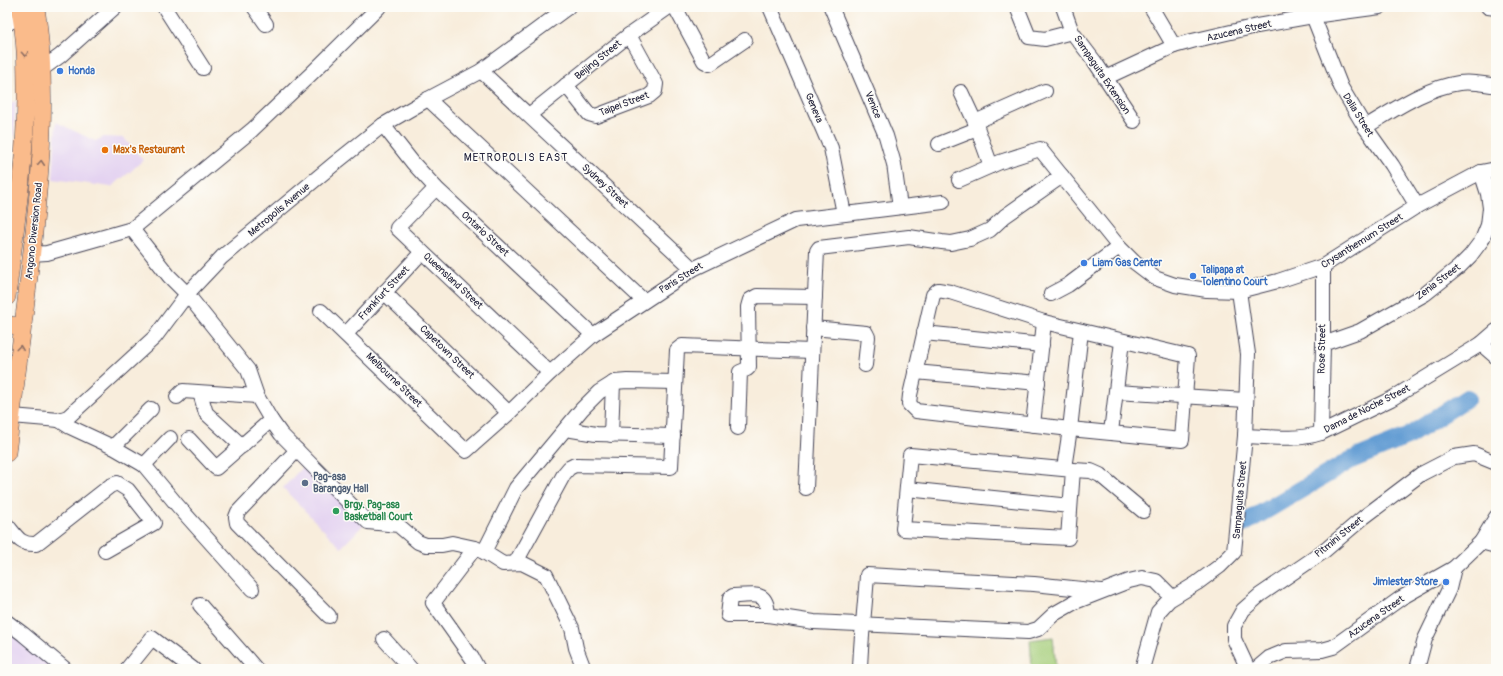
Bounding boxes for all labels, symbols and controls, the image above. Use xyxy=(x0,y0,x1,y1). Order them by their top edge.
street label: Azucena Street xyxy=(1205,18,1273,44)
street label: Sampaguita Extension xyxy=(1071,33,1133,117)
street label: Beijing Street xyxy=(572,37,624,82)
one-way arrow xyxy=(20,51,29,57)
place label: Honda xyxy=(68,65,95,77)
marker: Honda xyxy=(55,66,65,76)
street label: Taipei Street xyxy=(598,89,651,119)
street label: Venice xyxy=(862,90,884,120)
street label: Geneva xyxy=(802,91,826,125)
street label: Dalia Street xyxy=(1340,91,1377,140)
place label: Max's Restaurant xyxy=(113,144,186,156)
marker: Max's Restaurant xyxy=(100,145,110,155)
district label: METROPOLIS EAST xyxy=(464,151,568,164)
one-way arrow xyxy=(36,160,45,166)
street label: Sydney Street xyxy=(579,161,631,211)
street label: Metropolis Avenue xyxy=(246,181,312,239)
street label: Angono Diversion Road xyxy=(23,182,45,280)
street label: Ontario Street xyxy=(459,209,512,260)
street label: Crysanthemum Street xyxy=(1319,211,1406,271)
street label: Queensland Street xyxy=(421,250,486,312)
place label: Liam Gas Center xyxy=(1092,257,1162,269)
marker: Liam Gas Center xyxy=(1079,258,1089,268)
street label: Paris Street xyxy=(657,259,706,296)
street label: Zenia Street xyxy=(1413,261,1464,303)
street label: Frankfurt Street xyxy=(356,263,413,322)
place label: Talipapa at Tolentino Court xyxy=(1200,264,1268,288)
marker: Talipapa at Tolentino Court xyxy=(1188,271,1198,281)
street label: Capetown Street xyxy=(417,323,478,382)
street label: Rose Street xyxy=(1316,323,1328,374)
one-way arrow xyxy=(15,344,24,351)
street label: Melbourne Street xyxy=(363,350,425,410)
street label: Dama de Noche Street xyxy=(1322,382,1413,436)
street label: Sampaguita Street xyxy=(1231,459,1249,540)
place label: Pag-asa Barangay Hall xyxy=(313,471,369,495)
marker: Pag-asa Barangay Hall xyxy=(300,478,310,488)
place label: Brgy. Pag-asa Basketball Court xyxy=(344,499,414,523)
marker: Brgy. Pag-asa Basketball Court xyxy=(331,506,341,516)
street label: Pitmini Street xyxy=(1312,513,1366,560)
place label: Jimlester Store xyxy=(1373,576,1439,588)
marker: Jimlester Store xyxy=(1441,577,1451,587)
street label: Azucena Street xyxy=(1346,593,1407,641)

